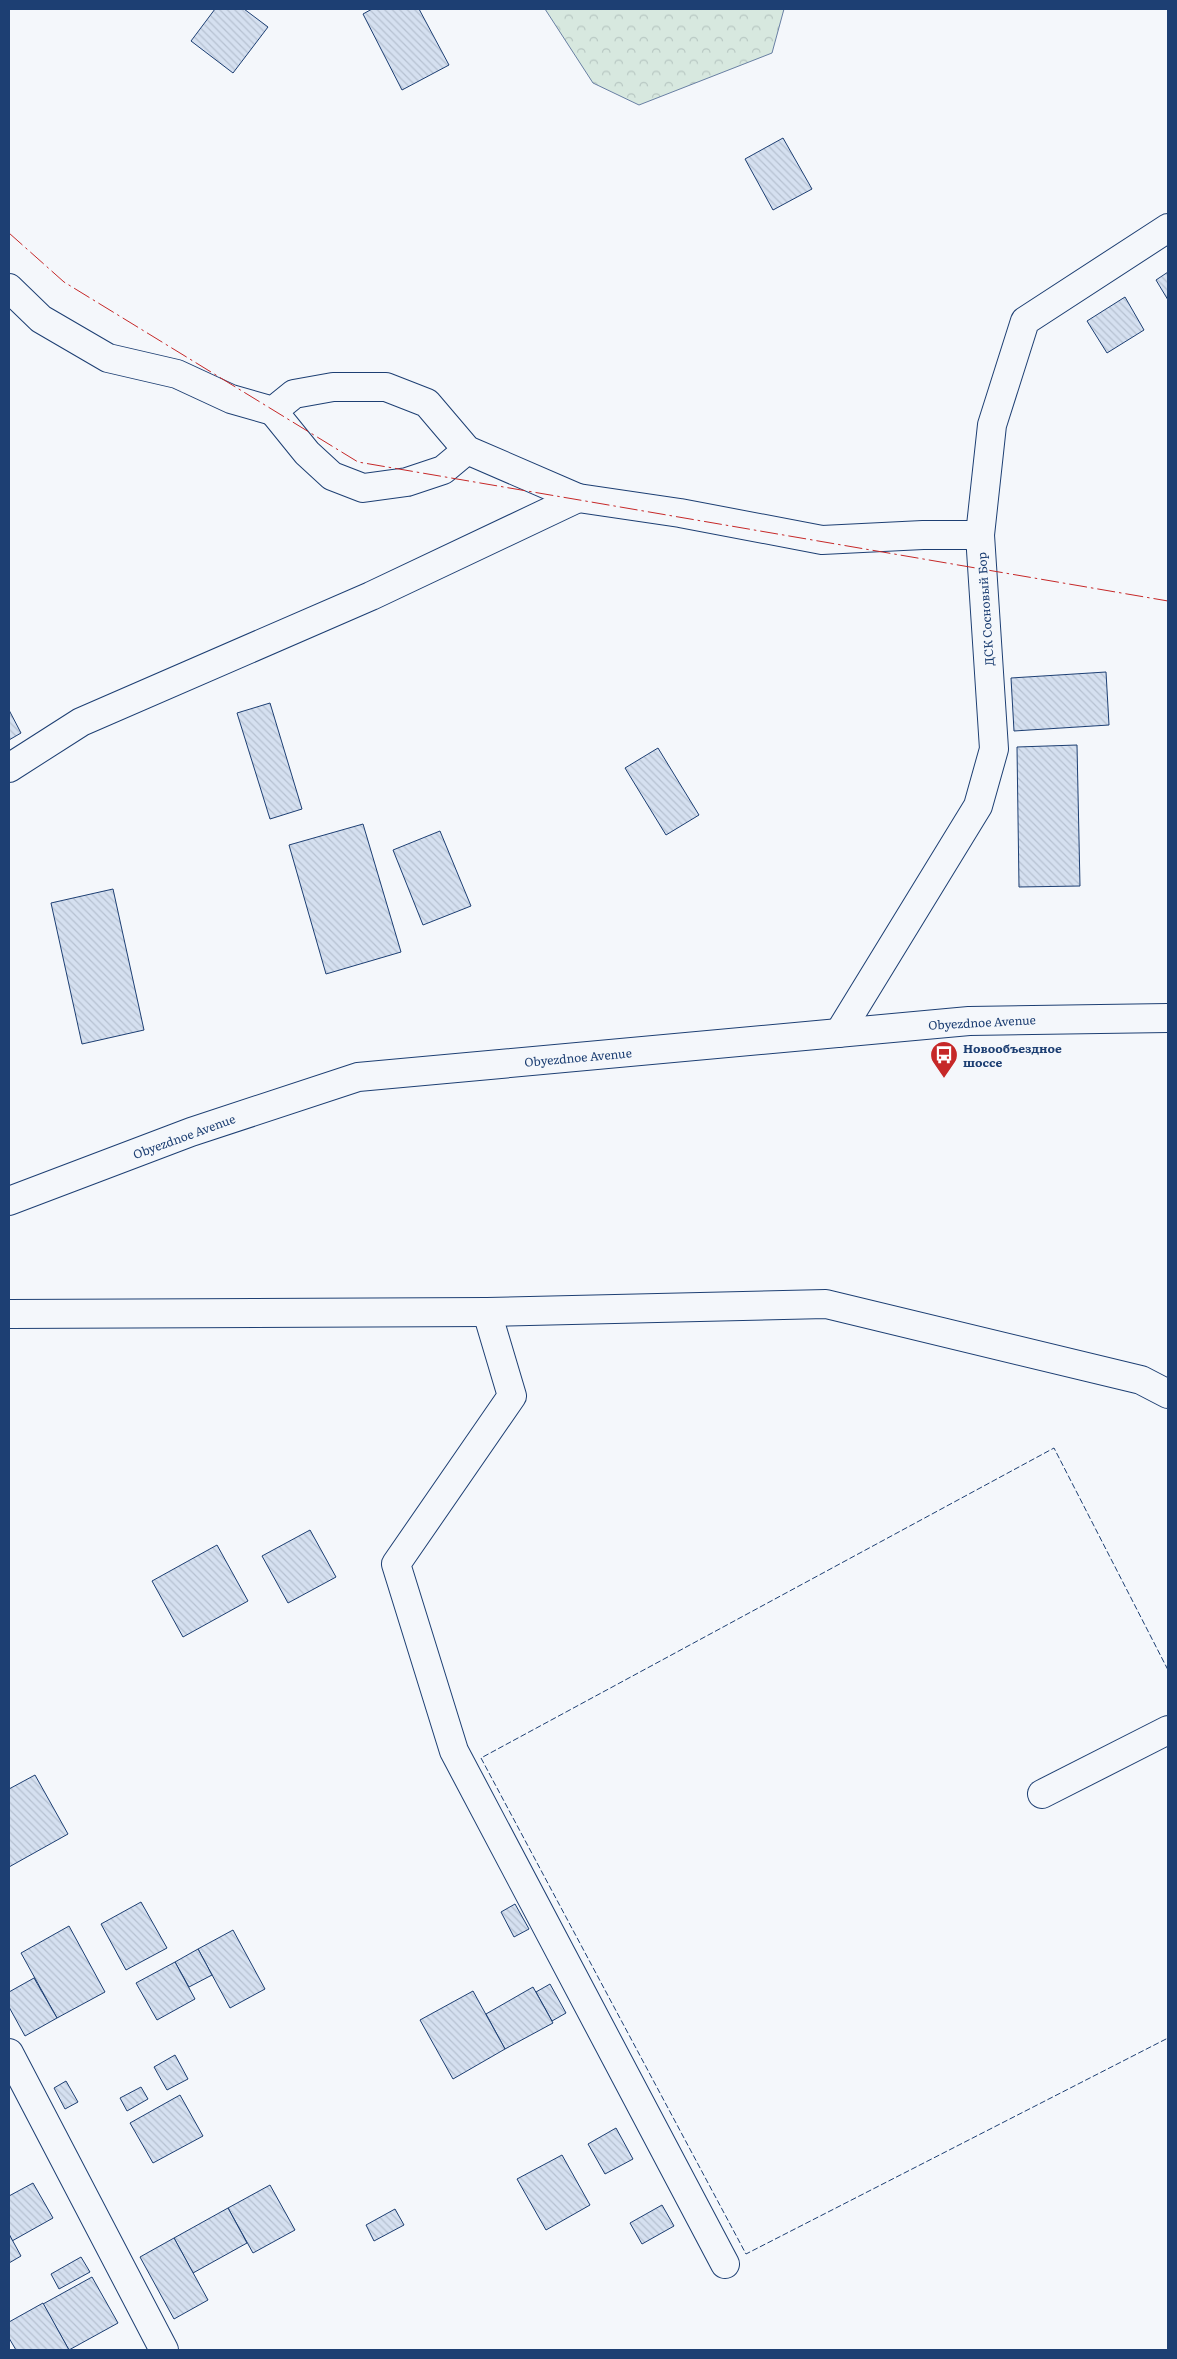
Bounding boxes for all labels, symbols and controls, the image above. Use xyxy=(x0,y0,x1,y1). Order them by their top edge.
street label: ДСК Сосновый Бор xyxy=(972,552,998,666)
street label: Obyezdnoe Avenue xyxy=(928,1010,1036,1034)
place label: Новообъездное шоссе xyxy=(963,1039,1062,1071)
bus stop icon: Новообъездное шоссе xyxy=(929,1040,959,1079)
street label: Obyezdnoe Avenue xyxy=(524,1043,632,1071)
street label: Obyezdnoe Avenue xyxy=(130,1109,238,1163)

